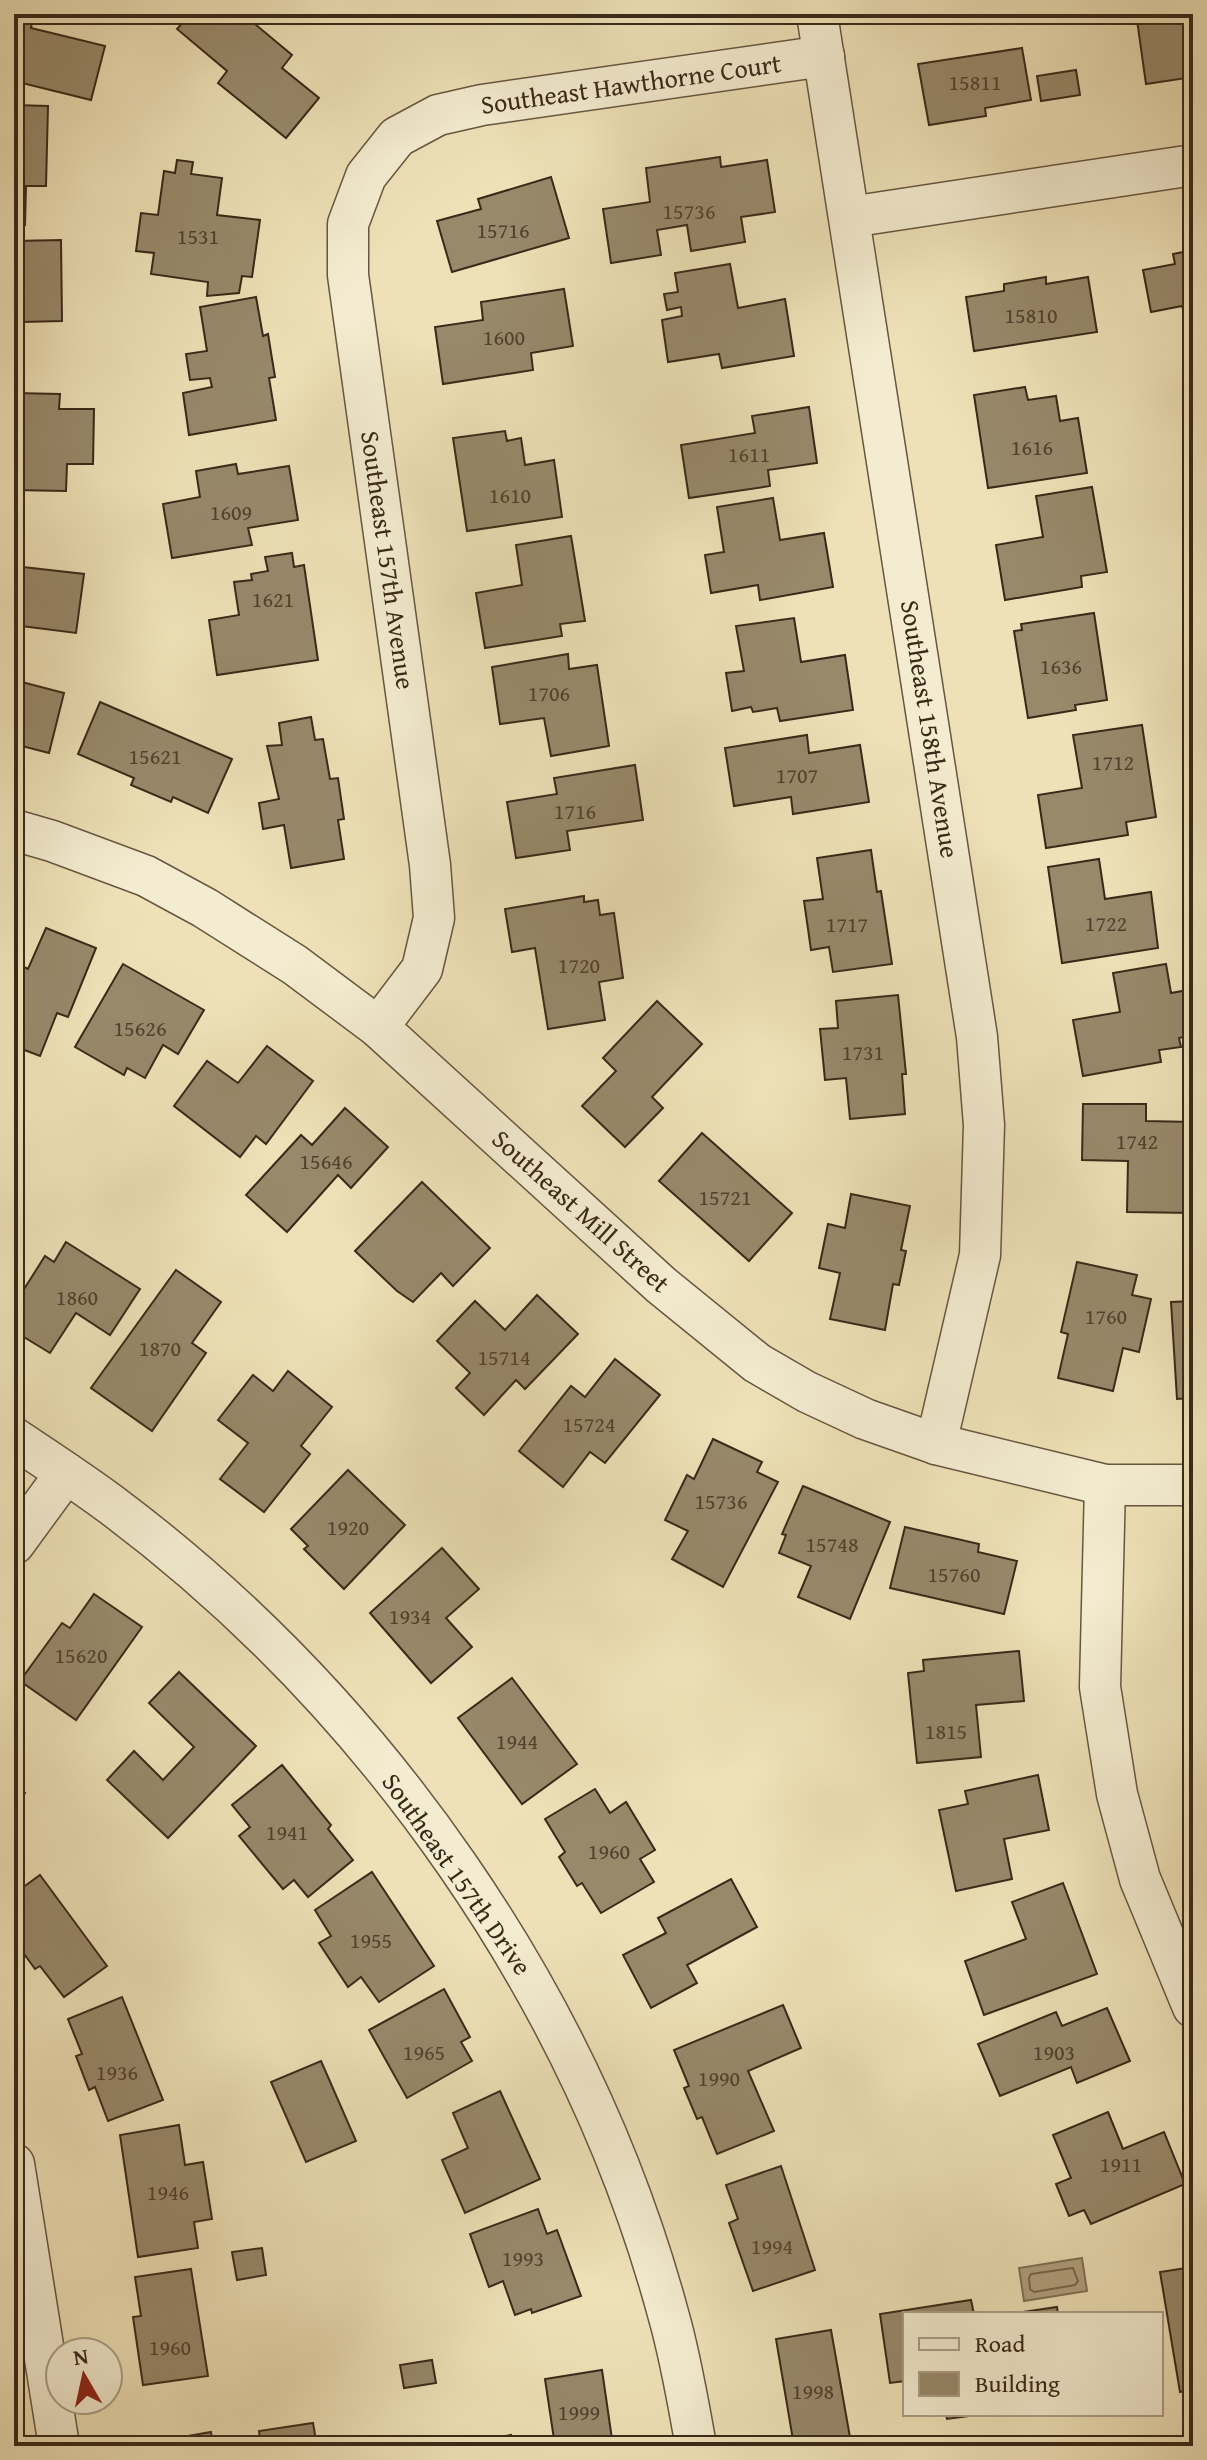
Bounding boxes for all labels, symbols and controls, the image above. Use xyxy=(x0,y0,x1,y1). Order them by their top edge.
street label: Southeast Hawthorne Court xyxy=(478,43,784,124)
house number: 15811 xyxy=(949,66,1001,98)
house number: 15736 xyxy=(663,195,715,227)
house number: 15716 xyxy=(477,214,529,246)
house number: 1531 xyxy=(177,220,219,252)
house number: 15810 xyxy=(1005,299,1057,331)
house number: 1600 xyxy=(483,321,525,353)
street label: Southeast 157th Avenue xyxy=(351,428,426,692)
house number: 1616 xyxy=(1011,431,1053,463)
house number: 1611 xyxy=(728,438,770,470)
house number: 1610 xyxy=(489,479,531,511)
house number: 1609 xyxy=(210,496,252,528)
house number: 1621 xyxy=(252,583,294,615)
street label: Southeast 158th Avenue xyxy=(891,597,970,861)
house number: 1636 xyxy=(1040,650,1082,682)
house number: 1706 xyxy=(528,677,570,709)
house number: 15621 xyxy=(129,740,181,772)
house number: 1712 xyxy=(1092,746,1134,778)
house number: 1707 xyxy=(776,759,818,791)
house number: 1716 xyxy=(554,795,596,827)
house number: 1722 xyxy=(1085,907,1127,939)
house number: 1717 xyxy=(826,908,868,940)
house number: 1720 xyxy=(558,949,600,981)
house number: 15626 xyxy=(114,1012,166,1044)
house number: 1731 xyxy=(842,1036,884,1068)
street label: Southeast Mill Street xyxy=(483,1120,679,1301)
house number: 1742 xyxy=(1116,1125,1158,1157)
house number: 15646 xyxy=(300,1145,352,1177)
house number: 15721 xyxy=(699,1181,751,1213)
house number: 1860 xyxy=(56,1281,98,1313)
house number: 1760 xyxy=(1085,1300,1127,1332)
house number: 1870 xyxy=(139,1332,181,1364)
house number: 15714 xyxy=(478,1341,530,1373)
house number: 15724 xyxy=(563,1408,615,1440)
house number: 15736 xyxy=(695,1485,747,1517)
house number: 1920 xyxy=(327,1511,369,1543)
house number: 15748 xyxy=(806,1528,858,1560)
house number: 15760 xyxy=(928,1558,980,1590)
house number: 1934 xyxy=(389,1600,431,1632)
house number: 15620 xyxy=(55,1639,107,1671)
house number: 1815 xyxy=(925,1715,967,1747)
house number: 1944 xyxy=(496,1725,538,1757)
street label: Southeast 157th Drive xyxy=(373,1765,542,1983)
house number: 1941 xyxy=(266,1816,308,1848)
house number: 1960 xyxy=(588,1835,630,1867)
house number: 1955 xyxy=(350,1924,392,1956)
house number: 1965 xyxy=(403,2036,445,2068)
house number: 1903 xyxy=(1033,2036,1075,2068)
house number: 1936 xyxy=(96,2056,138,2088)
house number: 1990 xyxy=(698,2062,740,2094)
house number: 1911 xyxy=(1100,2148,1142,2180)
house number: 1946 xyxy=(147,2176,189,2208)
house number: 1994 xyxy=(751,2230,793,2262)
house number: 1993 xyxy=(502,2242,544,2274)
legend xyxy=(903,2312,1163,2416)
text: Road xyxy=(975,2326,1025,2361)
house number: 1960 xyxy=(149,2331,191,2363)
north arrow xyxy=(44,2336,124,2416)
text: N xyxy=(71,2339,91,2373)
text: Building xyxy=(975,2366,1060,2401)
house number: 1998 xyxy=(792,2375,834,2407)
house number: 1999 xyxy=(558,2396,600,2428)

